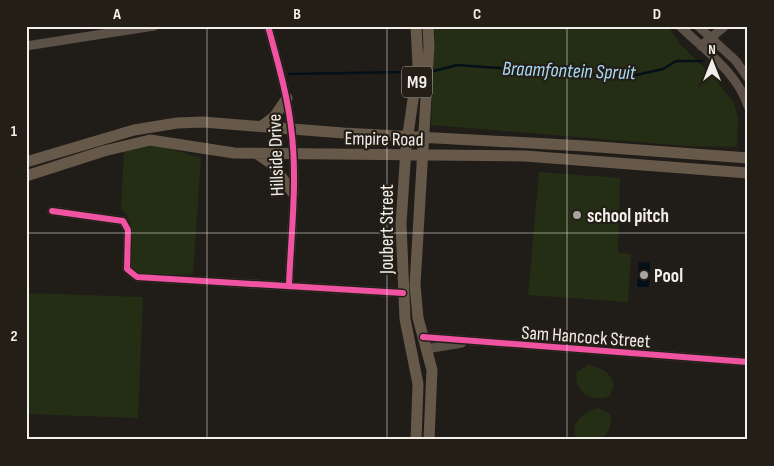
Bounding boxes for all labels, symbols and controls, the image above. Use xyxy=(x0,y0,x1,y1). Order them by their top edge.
text: A xyxy=(112,5,121,24)
text: B xyxy=(293,5,301,24)
text: C xyxy=(473,5,481,24)
text: D xyxy=(653,5,661,24)
north arrow xyxy=(686,38,736,88)
text: N xyxy=(708,41,716,58)
water label: Braamfontein Spruit xyxy=(502,57,637,85)
road number: M9 xyxy=(402,66,432,98)
street label: Hillside Drive xyxy=(264,113,289,197)
text: 1 xyxy=(11,122,18,141)
street label: Empire Road xyxy=(344,127,424,152)
street label: Joubert Street xyxy=(376,184,399,275)
place label: school pitch xyxy=(587,205,669,228)
marker: school pitch xyxy=(571,209,583,221)
place label: Pool xyxy=(654,265,683,288)
marker: Pool xyxy=(638,269,650,281)
street label: Sam Hancock Street xyxy=(521,322,651,353)
text: 2 xyxy=(10,327,18,346)

